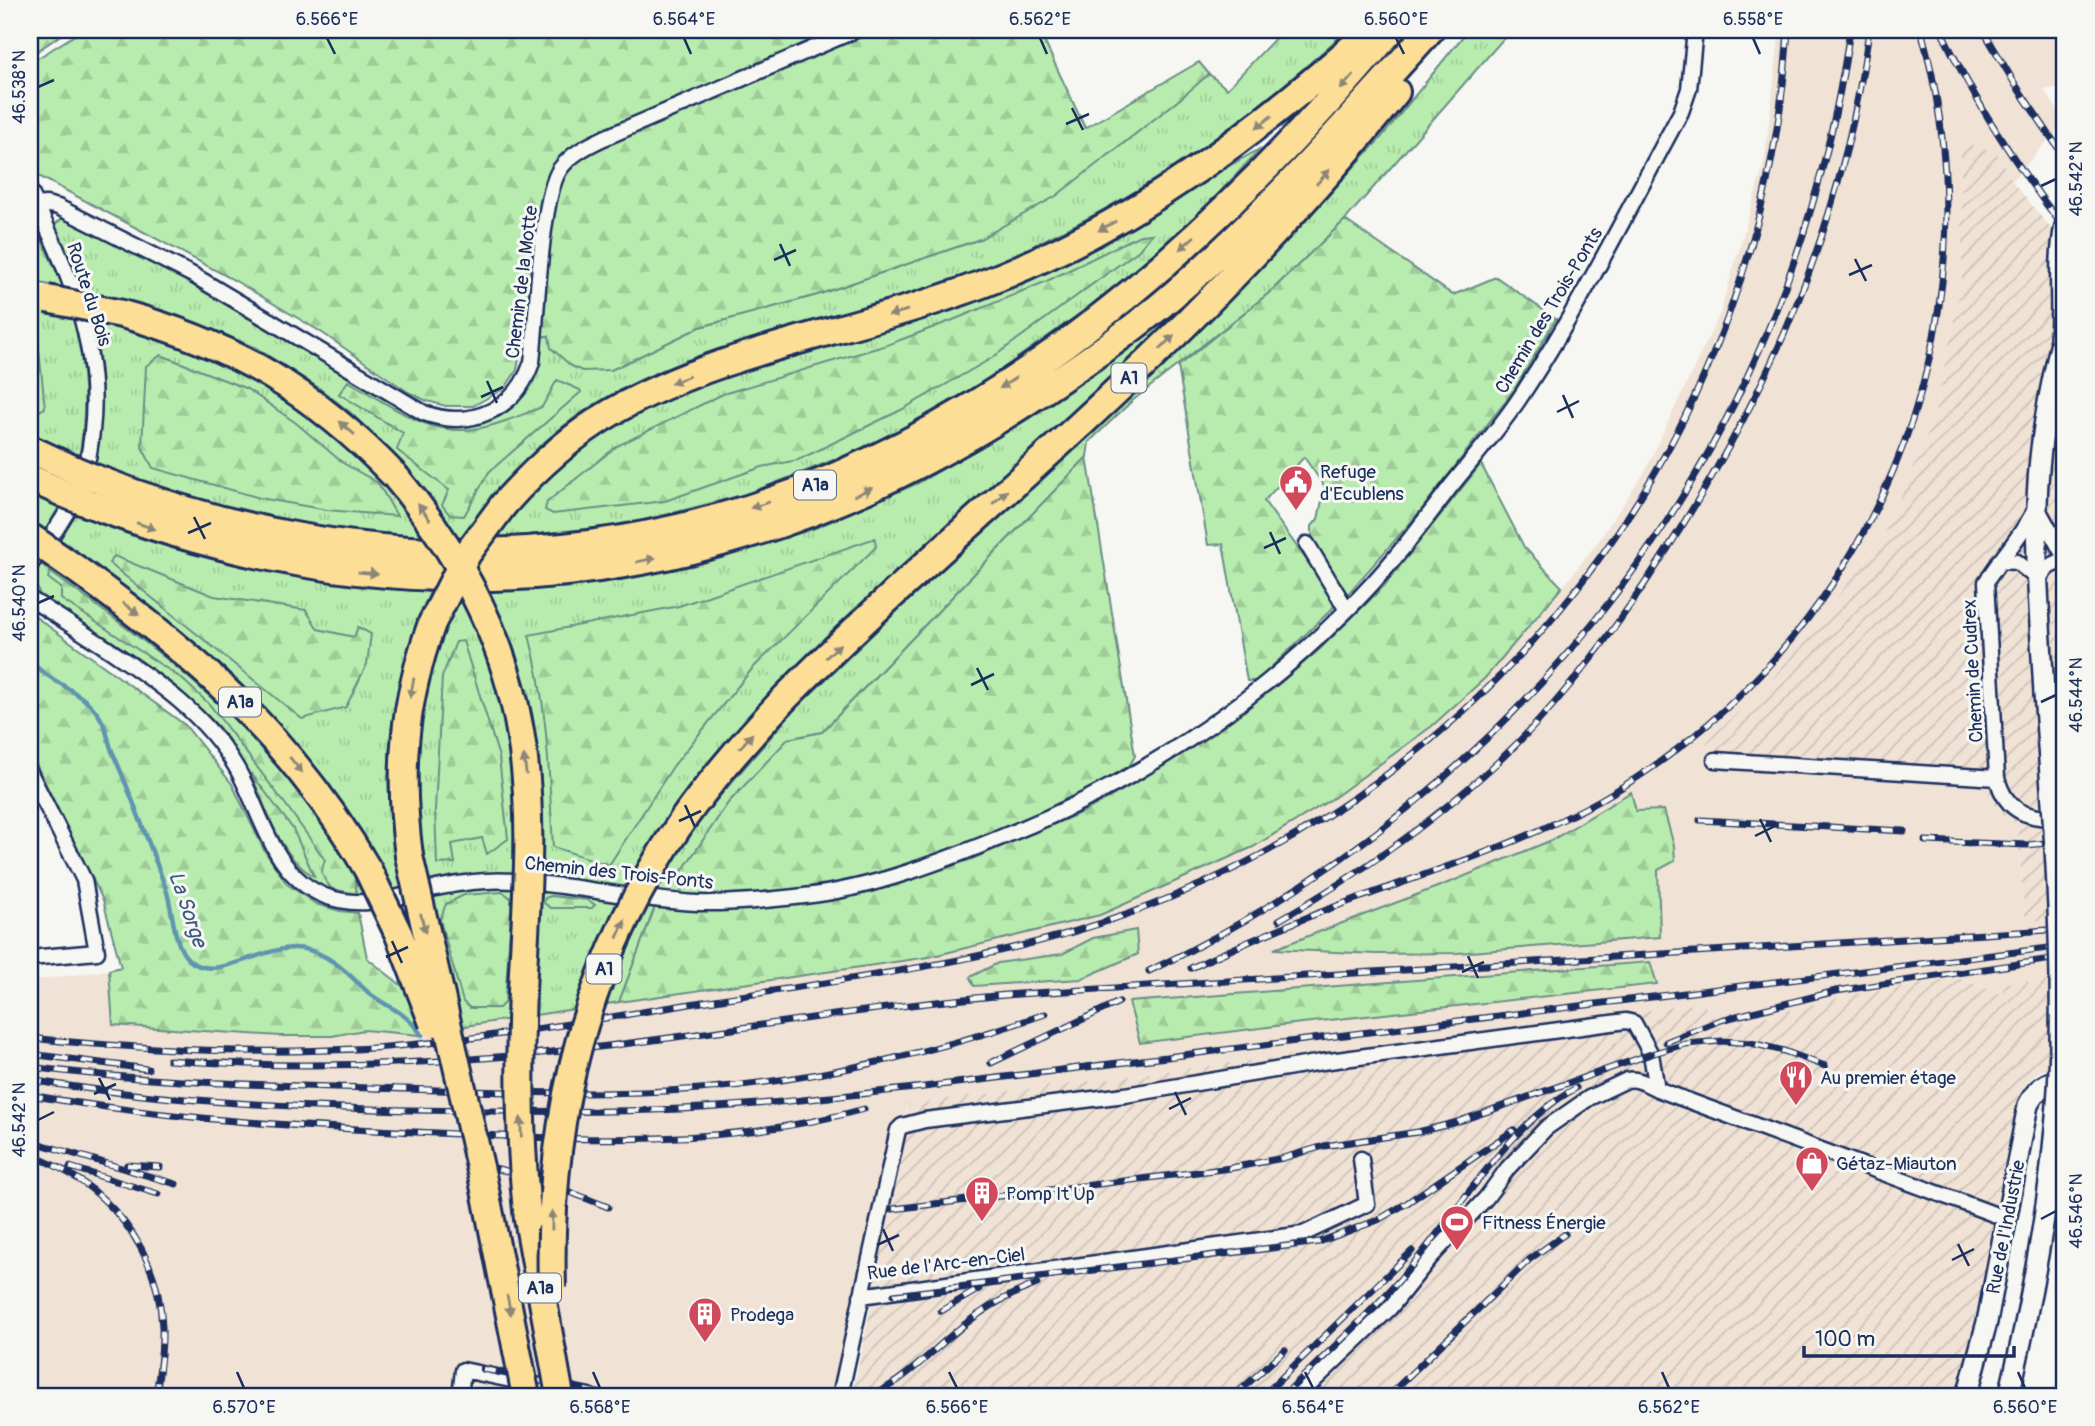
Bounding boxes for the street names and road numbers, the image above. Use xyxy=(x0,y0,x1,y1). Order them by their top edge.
street label: Chemin de la Motte xyxy=(501,204,543,360)
street label: Chemin des Trois-Ponts xyxy=(1490,223,1608,398)
street label: Route du Bois xyxy=(61,239,117,350)
road number: A1 xyxy=(1112,364,1146,392)
road number: A1a xyxy=(794,471,836,500)
street label: Chemin de Cudrex xyxy=(1957,599,1989,743)
road number: A1a xyxy=(219,688,261,716)
street label: Chemin des Trois-Ponts xyxy=(523,851,715,895)
road number: A1 xyxy=(586,954,622,984)
street label: Rue de l'Industrie xyxy=(1981,1158,2031,1296)
street label: Rue de l'Arc-en-Ciel xyxy=(866,1242,1026,1286)
road number: A1a xyxy=(519,1274,561,1302)

